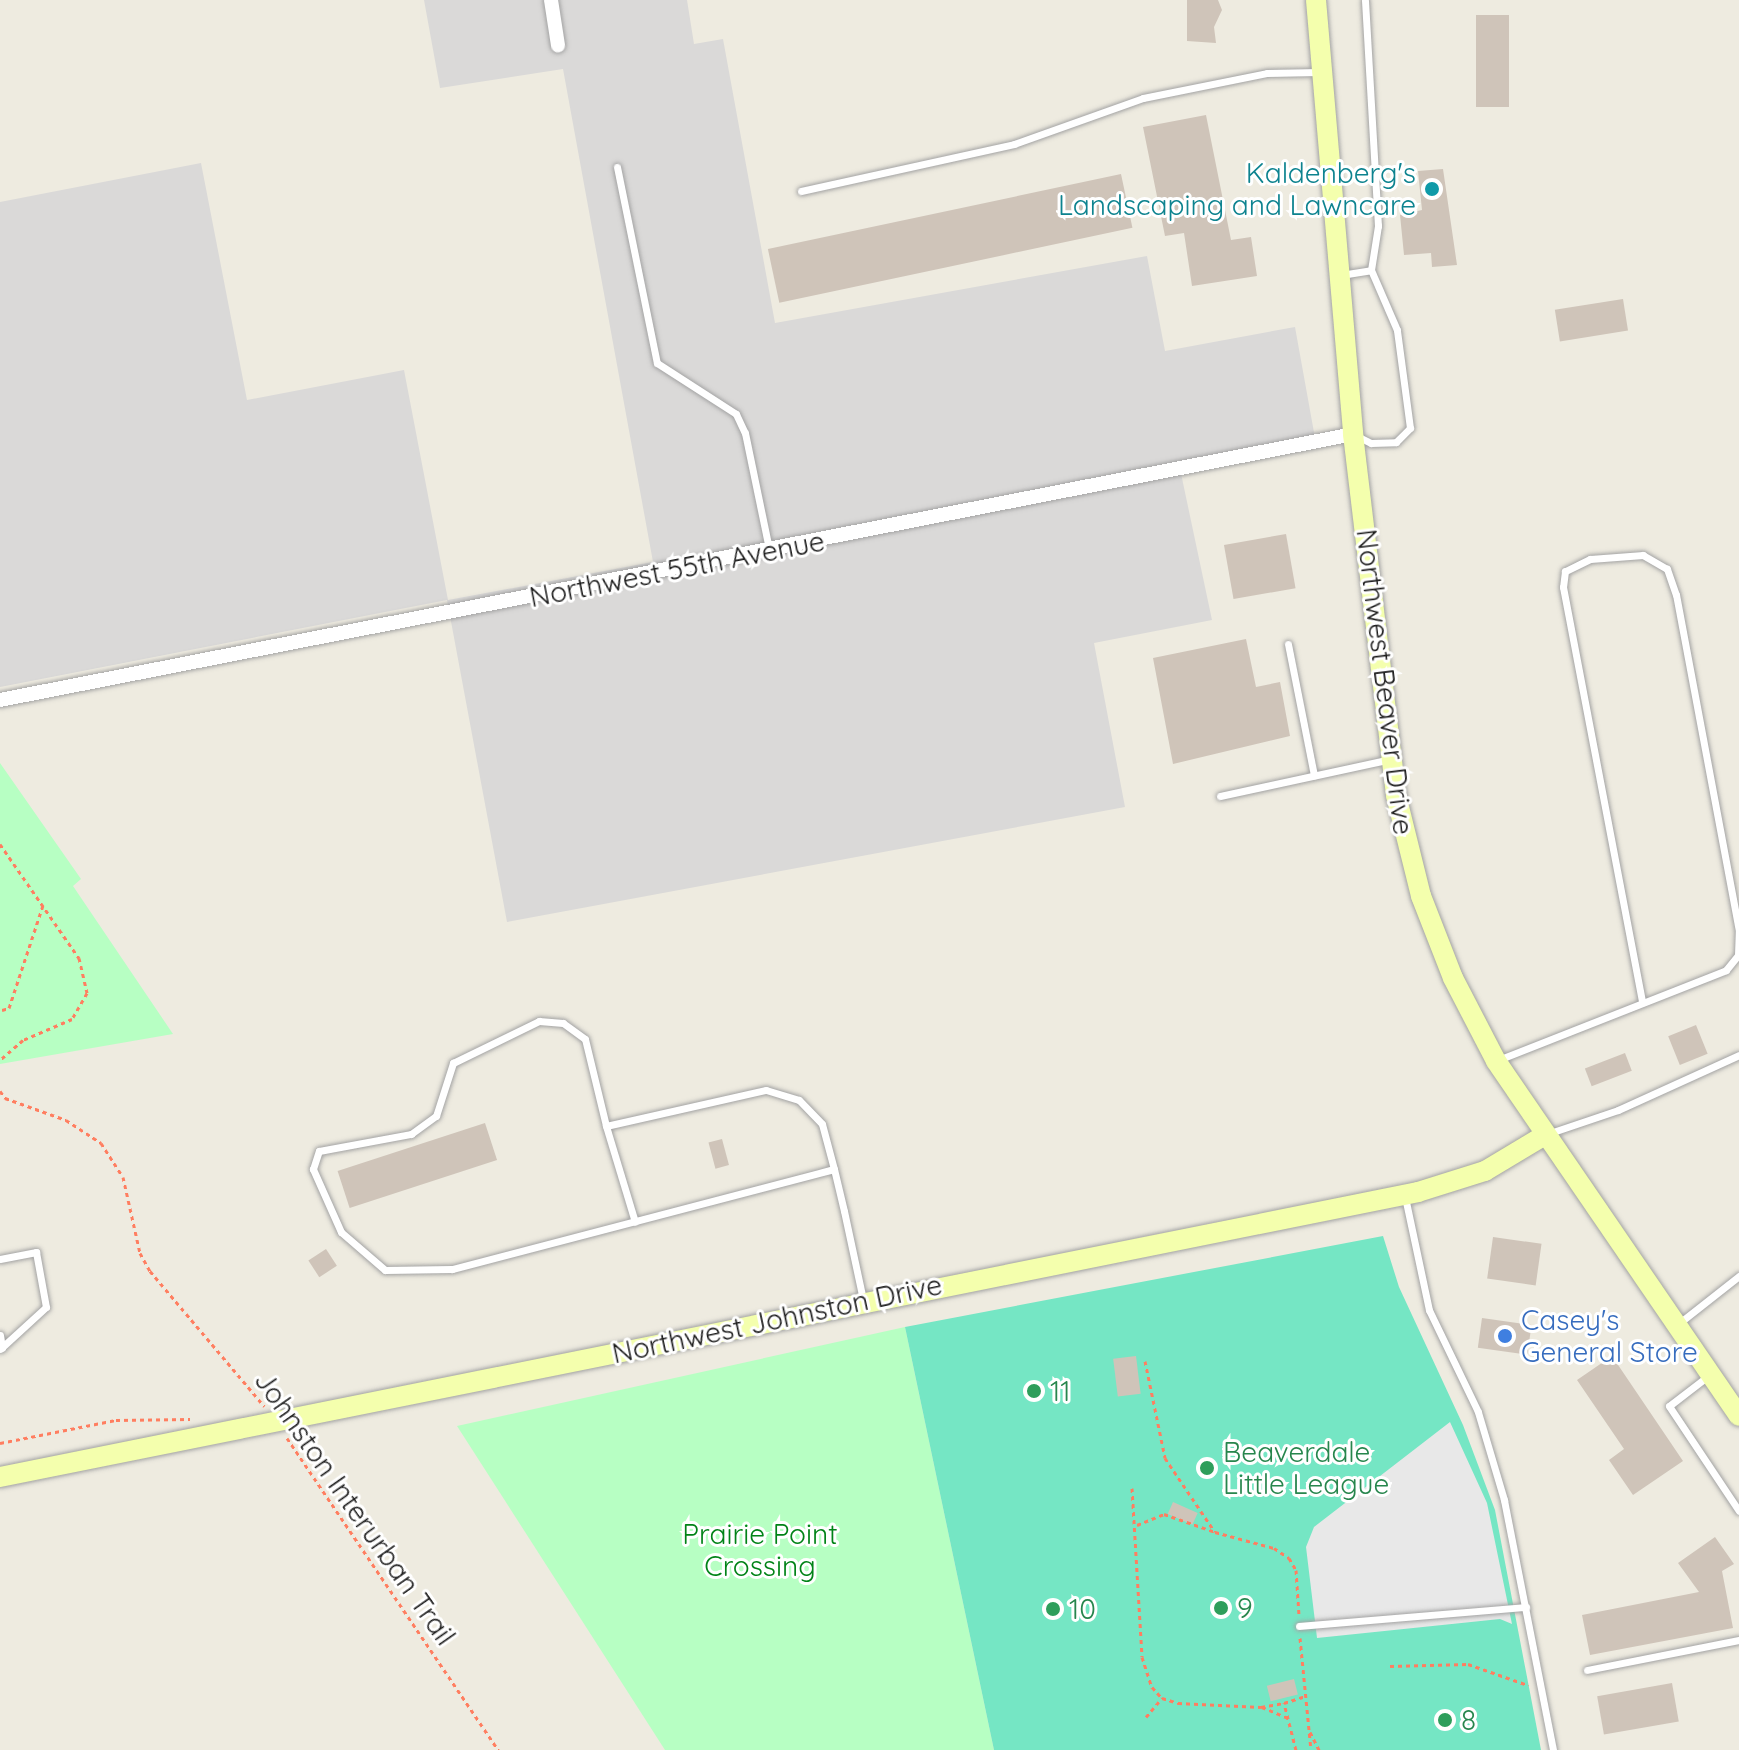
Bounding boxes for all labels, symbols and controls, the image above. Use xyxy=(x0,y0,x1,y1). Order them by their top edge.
place label: Kaldenberg's Landscaping and Lawncare xyxy=(1058,156,1416,222)
marker: Kaldenberg's Landscaping and Lawncare xyxy=(1423,180,1441,198)
street label: Northwest 55th Avenue xyxy=(527,524,827,614)
street label: Northwest Beaver Drive xyxy=(1350,527,1420,837)
street label: Northwest Johnston Drive xyxy=(609,1268,945,1370)
place label: Casey's General Store xyxy=(1521,1303,1698,1369)
marker: Casey's General Store xyxy=(1496,1327,1514,1345)
street label: Johnston Interurban Trail xyxy=(247,1364,463,1652)
place label: 11 xyxy=(1050,1374,1071,1408)
marker: 11 xyxy=(1025,1382,1043,1400)
place label: Beaverdale Little League xyxy=(1223,1435,1389,1501)
marker: Beaverdale Little League xyxy=(1198,1459,1216,1477)
park label: Prairie Point Crossing xyxy=(682,1517,838,1583)
place label: 9 xyxy=(1237,1591,1253,1625)
place label: 10 xyxy=(1069,1592,1096,1626)
marker: 9 xyxy=(1212,1599,1230,1617)
marker: 10 xyxy=(1044,1600,1062,1618)
place label: 8 xyxy=(1461,1703,1476,1737)
marker: 8 xyxy=(1436,1711,1454,1729)

